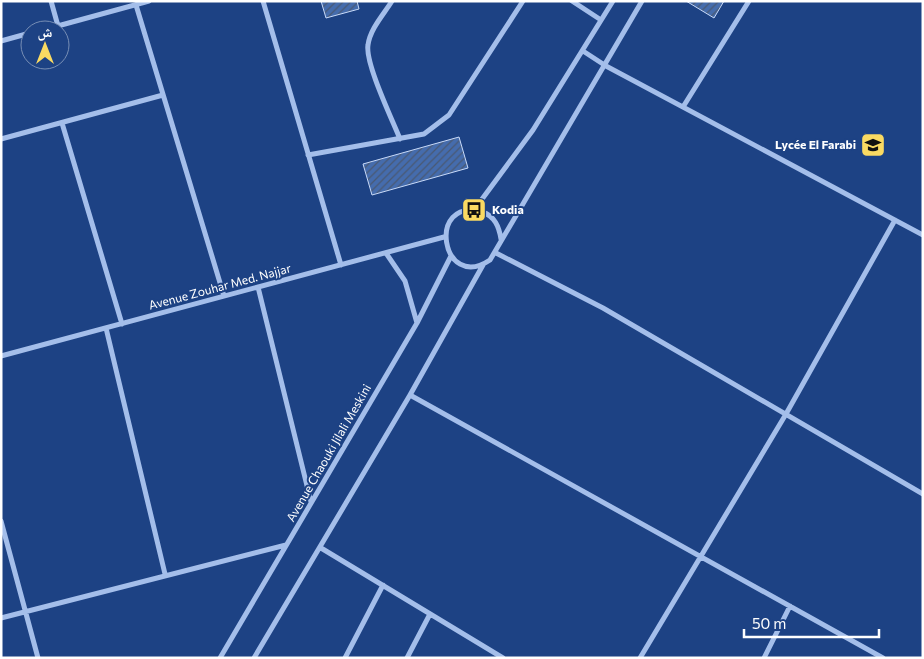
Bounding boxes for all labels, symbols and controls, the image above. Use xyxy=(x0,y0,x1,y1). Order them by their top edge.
north arrow xyxy=(20,20,70,70)
text: ش xyxy=(38,23,53,41)
school or university icon: Lycée El Farabi xyxy=(860,132,886,158)
place label: Lycée El Farabi xyxy=(775,137,856,151)
bus stop icon: Kodia xyxy=(461,197,487,223)
place label: Kodia xyxy=(492,202,524,216)
street label: Avenue Zouhar Med. Najjar xyxy=(147,260,293,312)
street label: Avenue Chaouki Jilali Meskini xyxy=(283,381,374,524)
scale bar xyxy=(744,606,879,638)
text: 50 m xyxy=(752,614,786,632)

